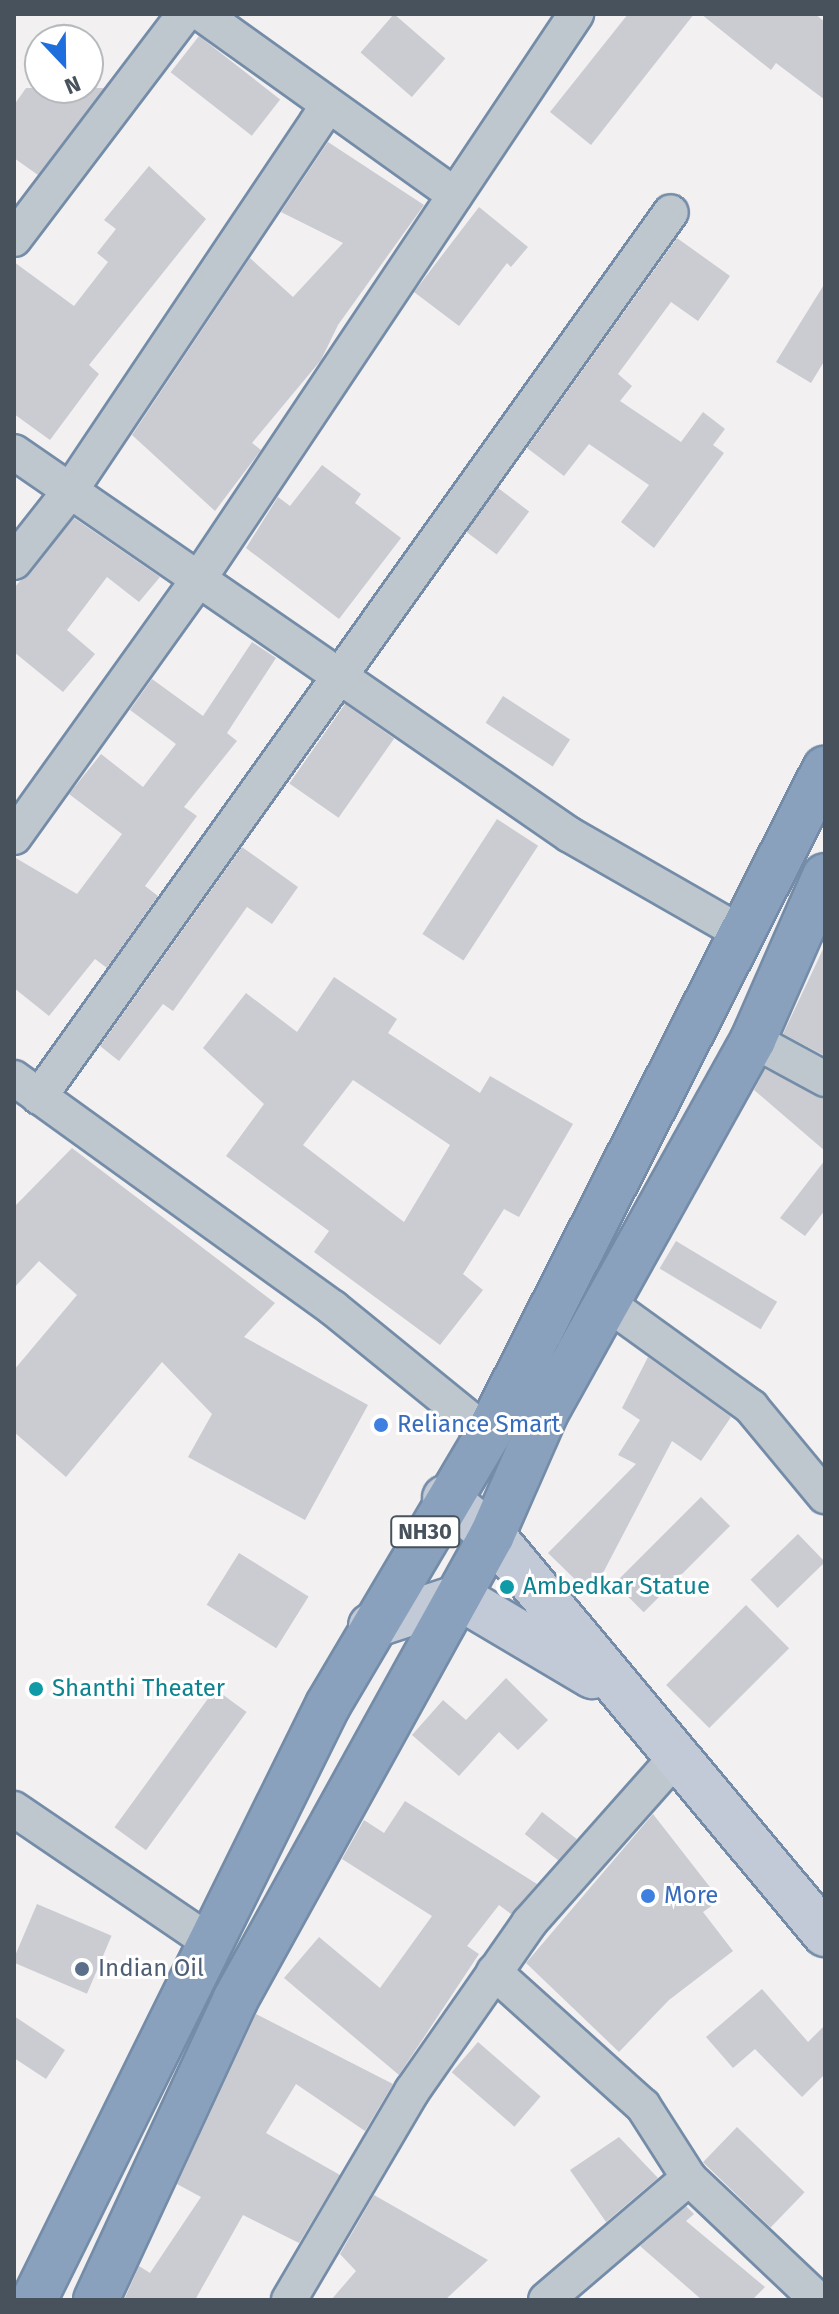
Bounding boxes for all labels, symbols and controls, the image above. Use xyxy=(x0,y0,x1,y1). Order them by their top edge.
north arrow xyxy=(24,24,104,104)
text: N xyxy=(61,70,84,100)
place label: Reliance Smart xyxy=(397,1411,560,1439)
marker: Reliance Smart xyxy=(372,1416,390,1434)
road number: NH30 xyxy=(389,1514,461,1550)
place label: Ambedkar Statue xyxy=(523,1573,710,1601)
marker: Ambedkar Statue xyxy=(498,1578,516,1596)
place label: Shanthi Theater xyxy=(52,1675,225,1703)
marker: Shanthi Theater xyxy=(27,1680,45,1698)
place label: More xyxy=(664,1882,718,1910)
marker: More xyxy=(639,1887,657,1905)
place label: Indian Oil xyxy=(98,1955,204,1983)
marker: Indian Oil xyxy=(73,1960,91,1978)

